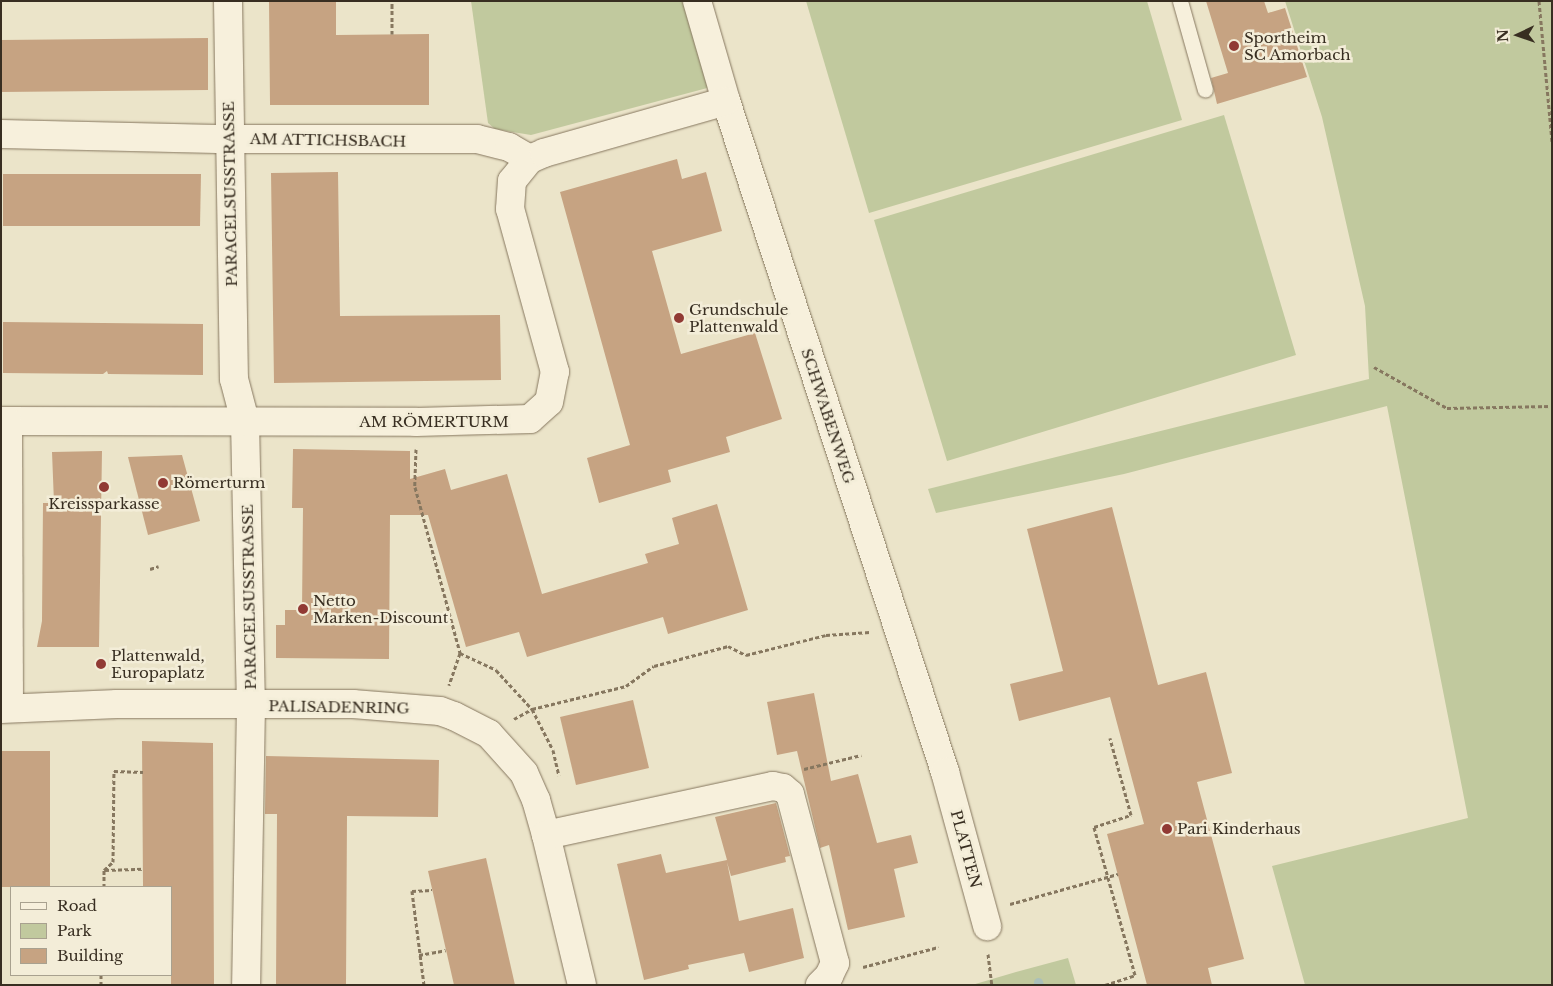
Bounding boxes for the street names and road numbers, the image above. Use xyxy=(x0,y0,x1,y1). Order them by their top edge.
street label: PARACELSUSSTRASSE xyxy=(219,101,241,287)
street label: AM ATTICHSBACH xyxy=(249,130,407,150)
street label: SCHWABENWEG xyxy=(798,346,858,486)
street label: AM RÖMERTURM xyxy=(359,413,509,431)
street label: PARACELSUSSTRASSE xyxy=(238,504,260,690)
street label: PALISADENRING xyxy=(268,697,410,717)
street label: PLATTEN xyxy=(947,808,985,890)

